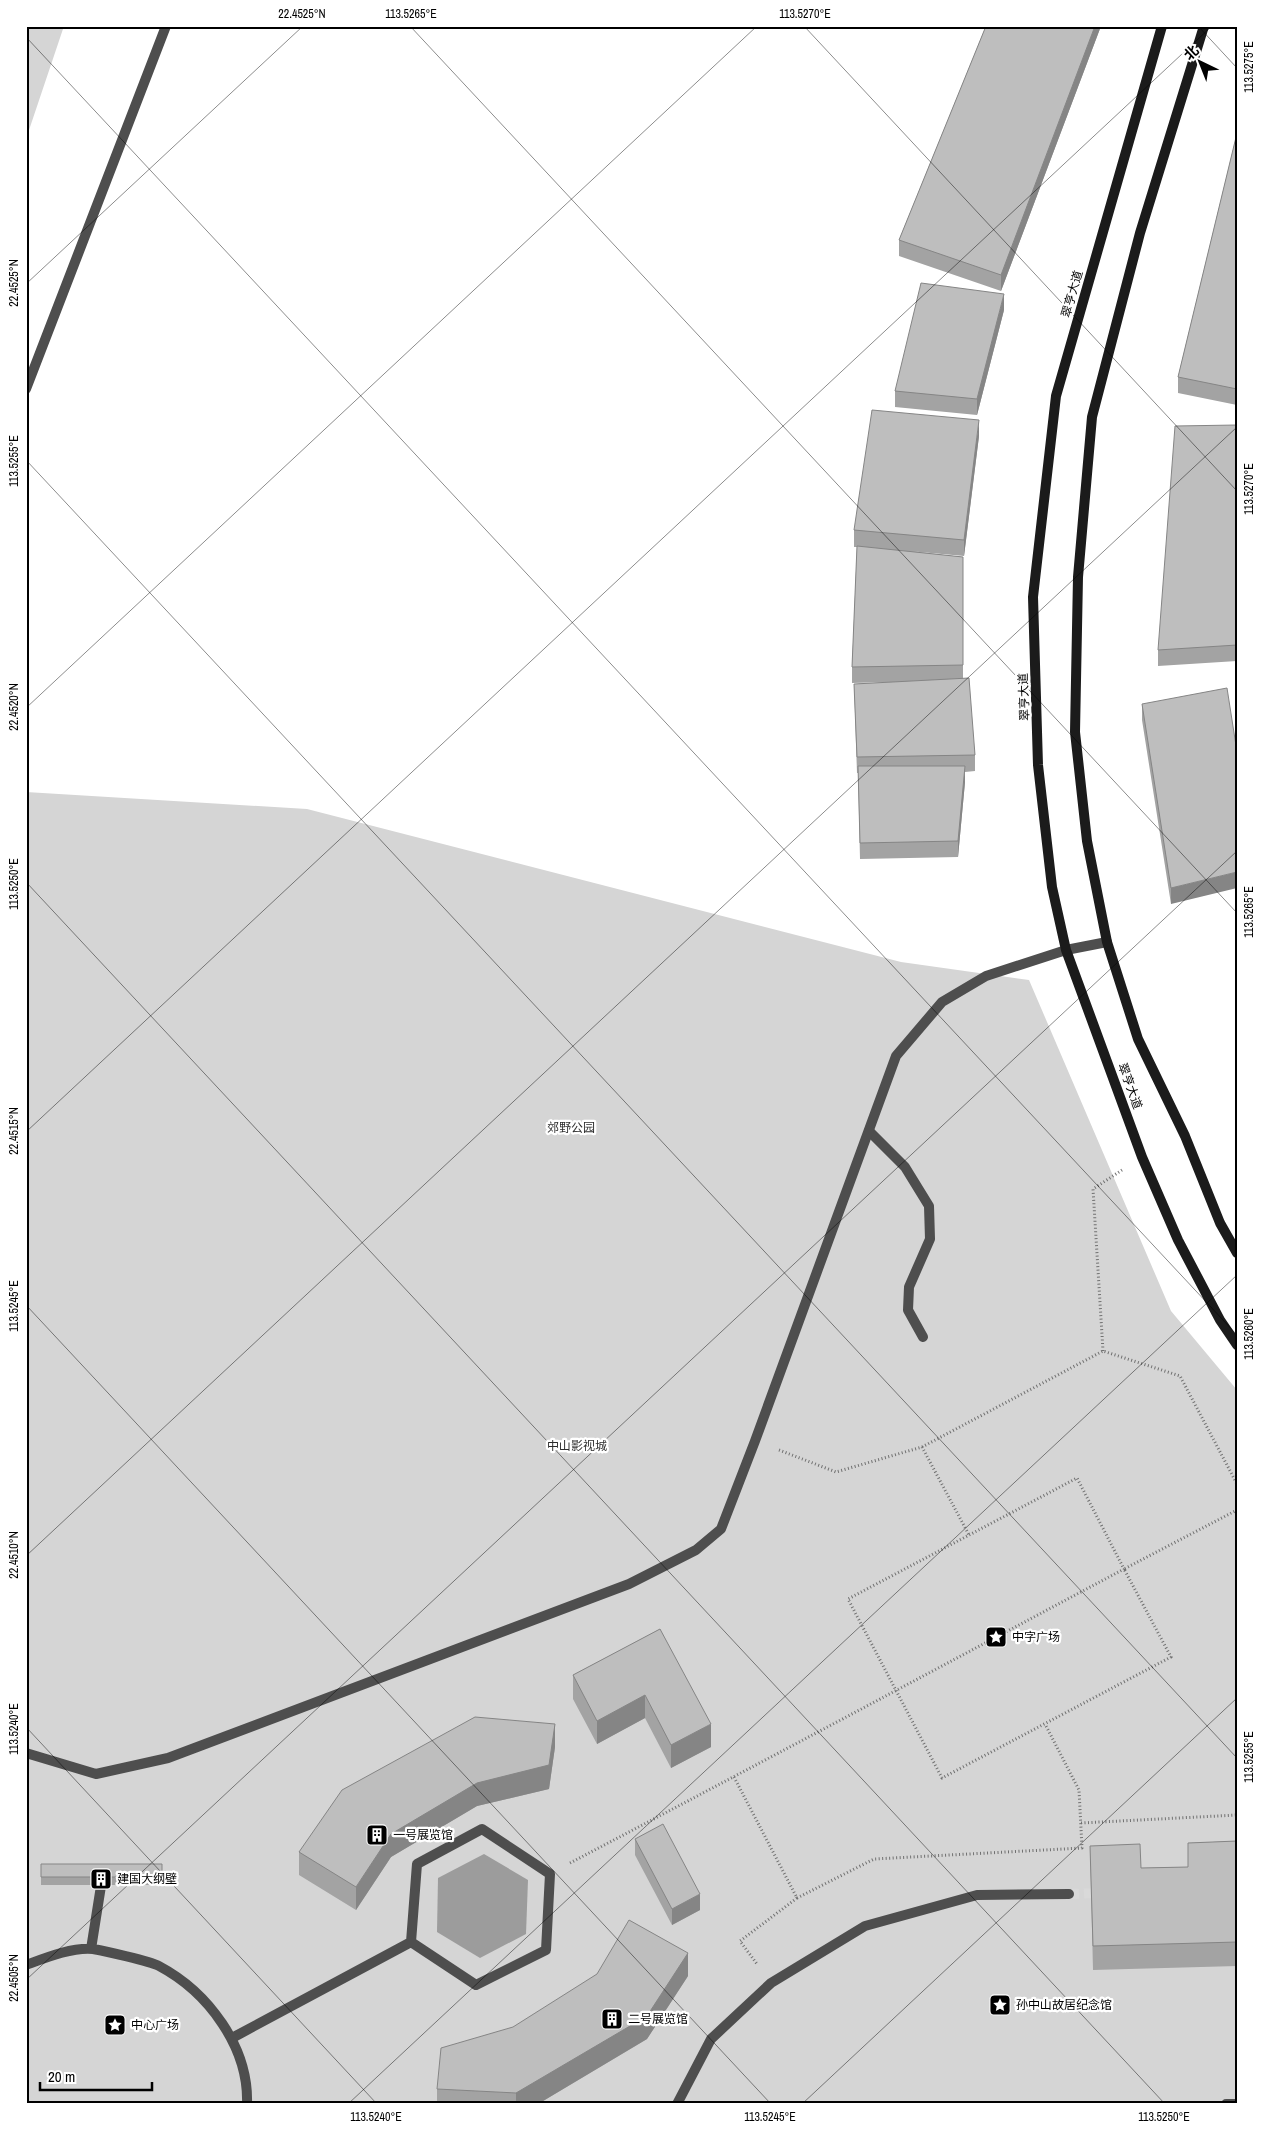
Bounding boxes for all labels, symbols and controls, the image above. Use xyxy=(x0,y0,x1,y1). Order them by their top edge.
text: 22.4525°N xyxy=(278,6,326,22)
text: 113.5265°E xyxy=(385,6,437,22)
text: 113.5270°E xyxy=(779,6,831,22)
north arrow xyxy=(1176,38,1226,88)
text: 北 xyxy=(1180,41,1202,64)
text: 113.5275°E xyxy=(1241,41,1257,93)
text: 22.4525°N xyxy=(6,259,22,307)
street label: 翠亨大道 xyxy=(1058,269,1086,319)
text: 113.5255°E xyxy=(6,435,22,487)
text: 113.5270°E xyxy=(1241,463,1257,515)
street label: 翠亨大道 xyxy=(1015,673,1033,721)
text: 22.4520°N xyxy=(6,683,22,731)
text: 113.5250°E xyxy=(6,858,22,910)
text: 113.5265°E xyxy=(1241,886,1257,938)
street label: 翠亨大道 xyxy=(1114,1061,1146,1111)
text: 22.4515°N xyxy=(6,1107,22,1155)
park label: 郊野公园 xyxy=(547,1120,595,1136)
text: 113.5245°E xyxy=(6,1280,22,1332)
text: 113.5260°E xyxy=(1241,1308,1257,1360)
park label: 中山影视城 xyxy=(547,1438,607,1454)
text: 22.4510°N xyxy=(6,1531,22,1579)
place icon: 中字广场 xyxy=(984,1625,1008,1649)
place label: 中字广场 xyxy=(1012,1629,1060,1645)
text: 113.5240°E xyxy=(6,1703,22,1755)
text: 113.5255°E xyxy=(1241,1731,1257,1783)
building icon: 一号展览馆 xyxy=(365,1823,389,1847)
place label: 一号展览馆 xyxy=(393,1827,453,1843)
building icon: 建国大纲壁 xyxy=(89,1867,113,1891)
place label: 建国大纲壁 xyxy=(117,1871,177,1887)
text: 22.4505°N xyxy=(6,1954,22,2002)
place icon: 孙中山故居纪念馆 xyxy=(988,1993,1012,2017)
place label: 孙中山故居纪念馆 xyxy=(1016,1997,1112,2013)
building icon: 二号展览馆 xyxy=(600,2007,624,2031)
place label: 二号展览馆 xyxy=(628,2011,688,2027)
place icon: 中心广场 xyxy=(103,2013,127,2037)
place label: 中心广场 xyxy=(131,2017,179,2033)
scale bar xyxy=(40,2060,152,2092)
text: 20 m xyxy=(48,2066,75,2087)
text: 113.5240°E xyxy=(350,2109,402,2125)
text: 113.5245°E xyxy=(744,2109,796,2125)
text: 113.5250°E xyxy=(1138,2109,1190,2125)

